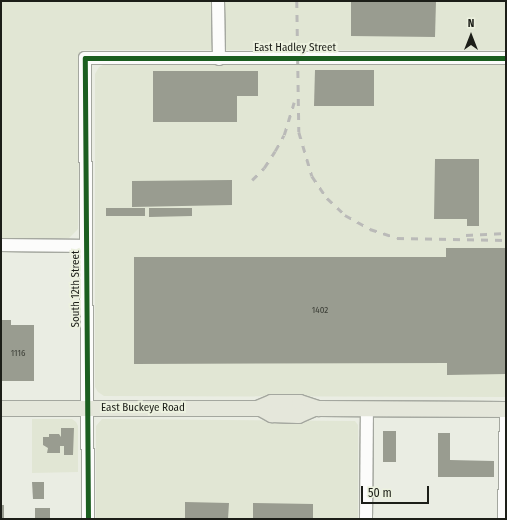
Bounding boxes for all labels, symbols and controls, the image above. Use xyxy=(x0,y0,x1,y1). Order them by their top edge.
north arrow xyxy=(451,16,491,56)
text: N xyxy=(468,17,474,30)
street label: East Hadley Street xyxy=(254,41,336,55)
street label: South 12th Street xyxy=(69,250,83,328)
house number: 1402 xyxy=(312,305,328,315)
house number: 1116 xyxy=(11,348,25,358)
street label: East Buckeye Road xyxy=(101,401,185,415)
scale bar xyxy=(363,478,431,504)
text: 50 m xyxy=(368,486,392,500)

